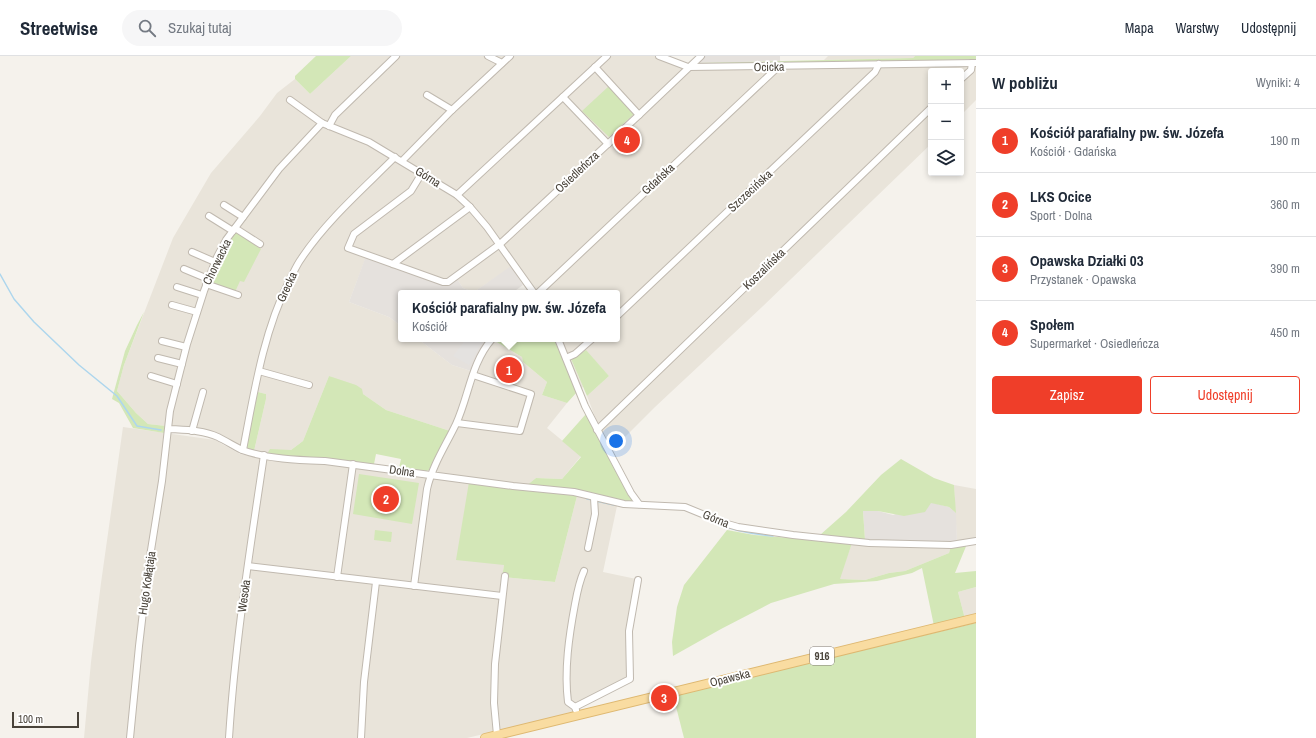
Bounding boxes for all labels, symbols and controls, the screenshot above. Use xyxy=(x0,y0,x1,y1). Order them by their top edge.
search box xyxy=(122,10,402,46)
text: Streetwise xyxy=(20,15,98,41)
icon: search xyxy=(136,17,158,39)
text: Szukaj tutaj xyxy=(168,17,232,38)
text: Mapa xyxy=(1125,19,1154,37)
text: Warstwy xyxy=(1176,19,1219,37)
text: Udostępnij xyxy=(1241,19,1296,37)
street label: Ocicka xyxy=(754,59,785,75)
map controls xyxy=(928,68,964,176)
button: + xyxy=(928,68,964,104)
text: W pobliżu xyxy=(992,71,1058,94)
text: Wyniki: 4 xyxy=(1256,74,1300,91)
button: − xyxy=(928,104,964,140)
text: Kościół parafialny pw. św. Józefa xyxy=(1030,122,1224,143)
pin: 4 xyxy=(614,125,640,155)
text: 1 xyxy=(1002,132,1008,149)
text: 190 m xyxy=(1270,132,1300,149)
button: layers xyxy=(928,140,964,176)
text: Kościół · Gdańska xyxy=(1030,143,1117,160)
street label: Osiedleńcza xyxy=(552,147,603,197)
street label: Gdańska xyxy=(638,159,678,198)
street label: Górna xyxy=(412,163,444,191)
street label: Szczecińska xyxy=(724,166,776,216)
text: LKS Ocice xyxy=(1030,186,1092,207)
text: 2 xyxy=(1002,196,1008,213)
text: 360 m xyxy=(1270,196,1300,213)
text: Sport · Dolna xyxy=(1030,207,1092,224)
street label: Chorwacka xyxy=(199,236,235,288)
street label: Koszalińska xyxy=(739,244,789,293)
text: Opawska Działki 03 xyxy=(1030,250,1144,271)
text: 3 xyxy=(1002,260,1008,277)
text: 390 m xyxy=(1270,260,1300,277)
street label: Grecka xyxy=(273,269,301,305)
text: Przystanek · Opawska xyxy=(1030,271,1136,288)
popup xyxy=(398,290,620,342)
text: Kościół parafialny pw. św. Józefa xyxy=(412,297,606,318)
text: Społem xyxy=(1030,314,1074,335)
text: Kościół xyxy=(412,318,447,335)
text: 4 xyxy=(1002,324,1008,341)
text: 450 m xyxy=(1270,324,1300,341)
text: Supermarket · Osiedleńcza xyxy=(1030,335,1159,352)
pin: 1 xyxy=(496,355,522,385)
button: Zapisz xyxy=(992,376,1142,414)
button: Udostępnij xyxy=(1150,376,1300,414)
your location xyxy=(606,431,626,451)
street label: Dolna xyxy=(388,461,416,481)
pin: 2 xyxy=(373,484,399,514)
street label: Górna xyxy=(700,506,732,532)
street label: Hugo Kołłątaja xyxy=(135,550,159,616)
street label: Wesoła xyxy=(234,578,254,613)
road number: 916 xyxy=(810,647,834,665)
street label: Opawska xyxy=(708,665,752,691)
pin: 3 xyxy=(651,683,677,713)
scale bar xyxy=(12,710,79,729)
text: 100 m xyxy=(18,712,43,726)

